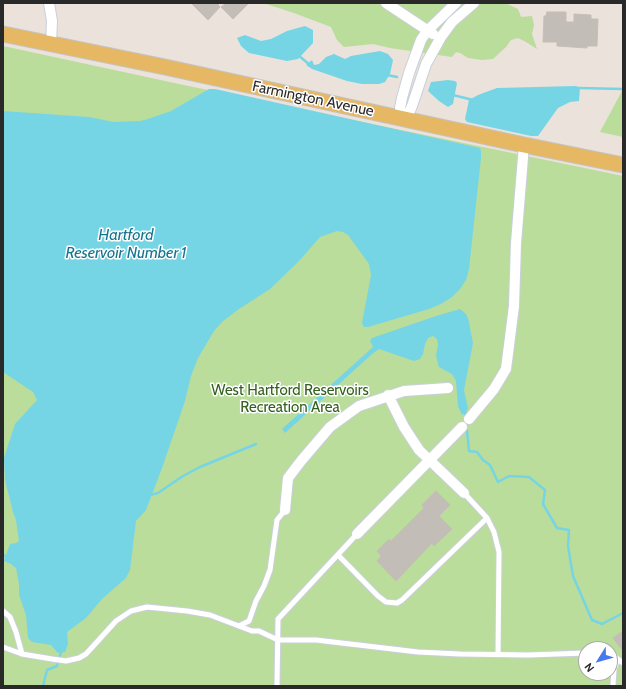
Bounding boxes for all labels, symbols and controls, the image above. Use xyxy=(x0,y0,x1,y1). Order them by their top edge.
street label: Farmington Avenue xyxy=(251,77,375,121)
water label: Hartford Reservoir Number 1 xyxy=(65,225,187,263)
park label: West Hartford Reservoirs Recreation Area xyxy=(211,382,369,417)
north arrow xyxy=(578,641,618,681)
text: N xyxy=(581,660,597,675)

